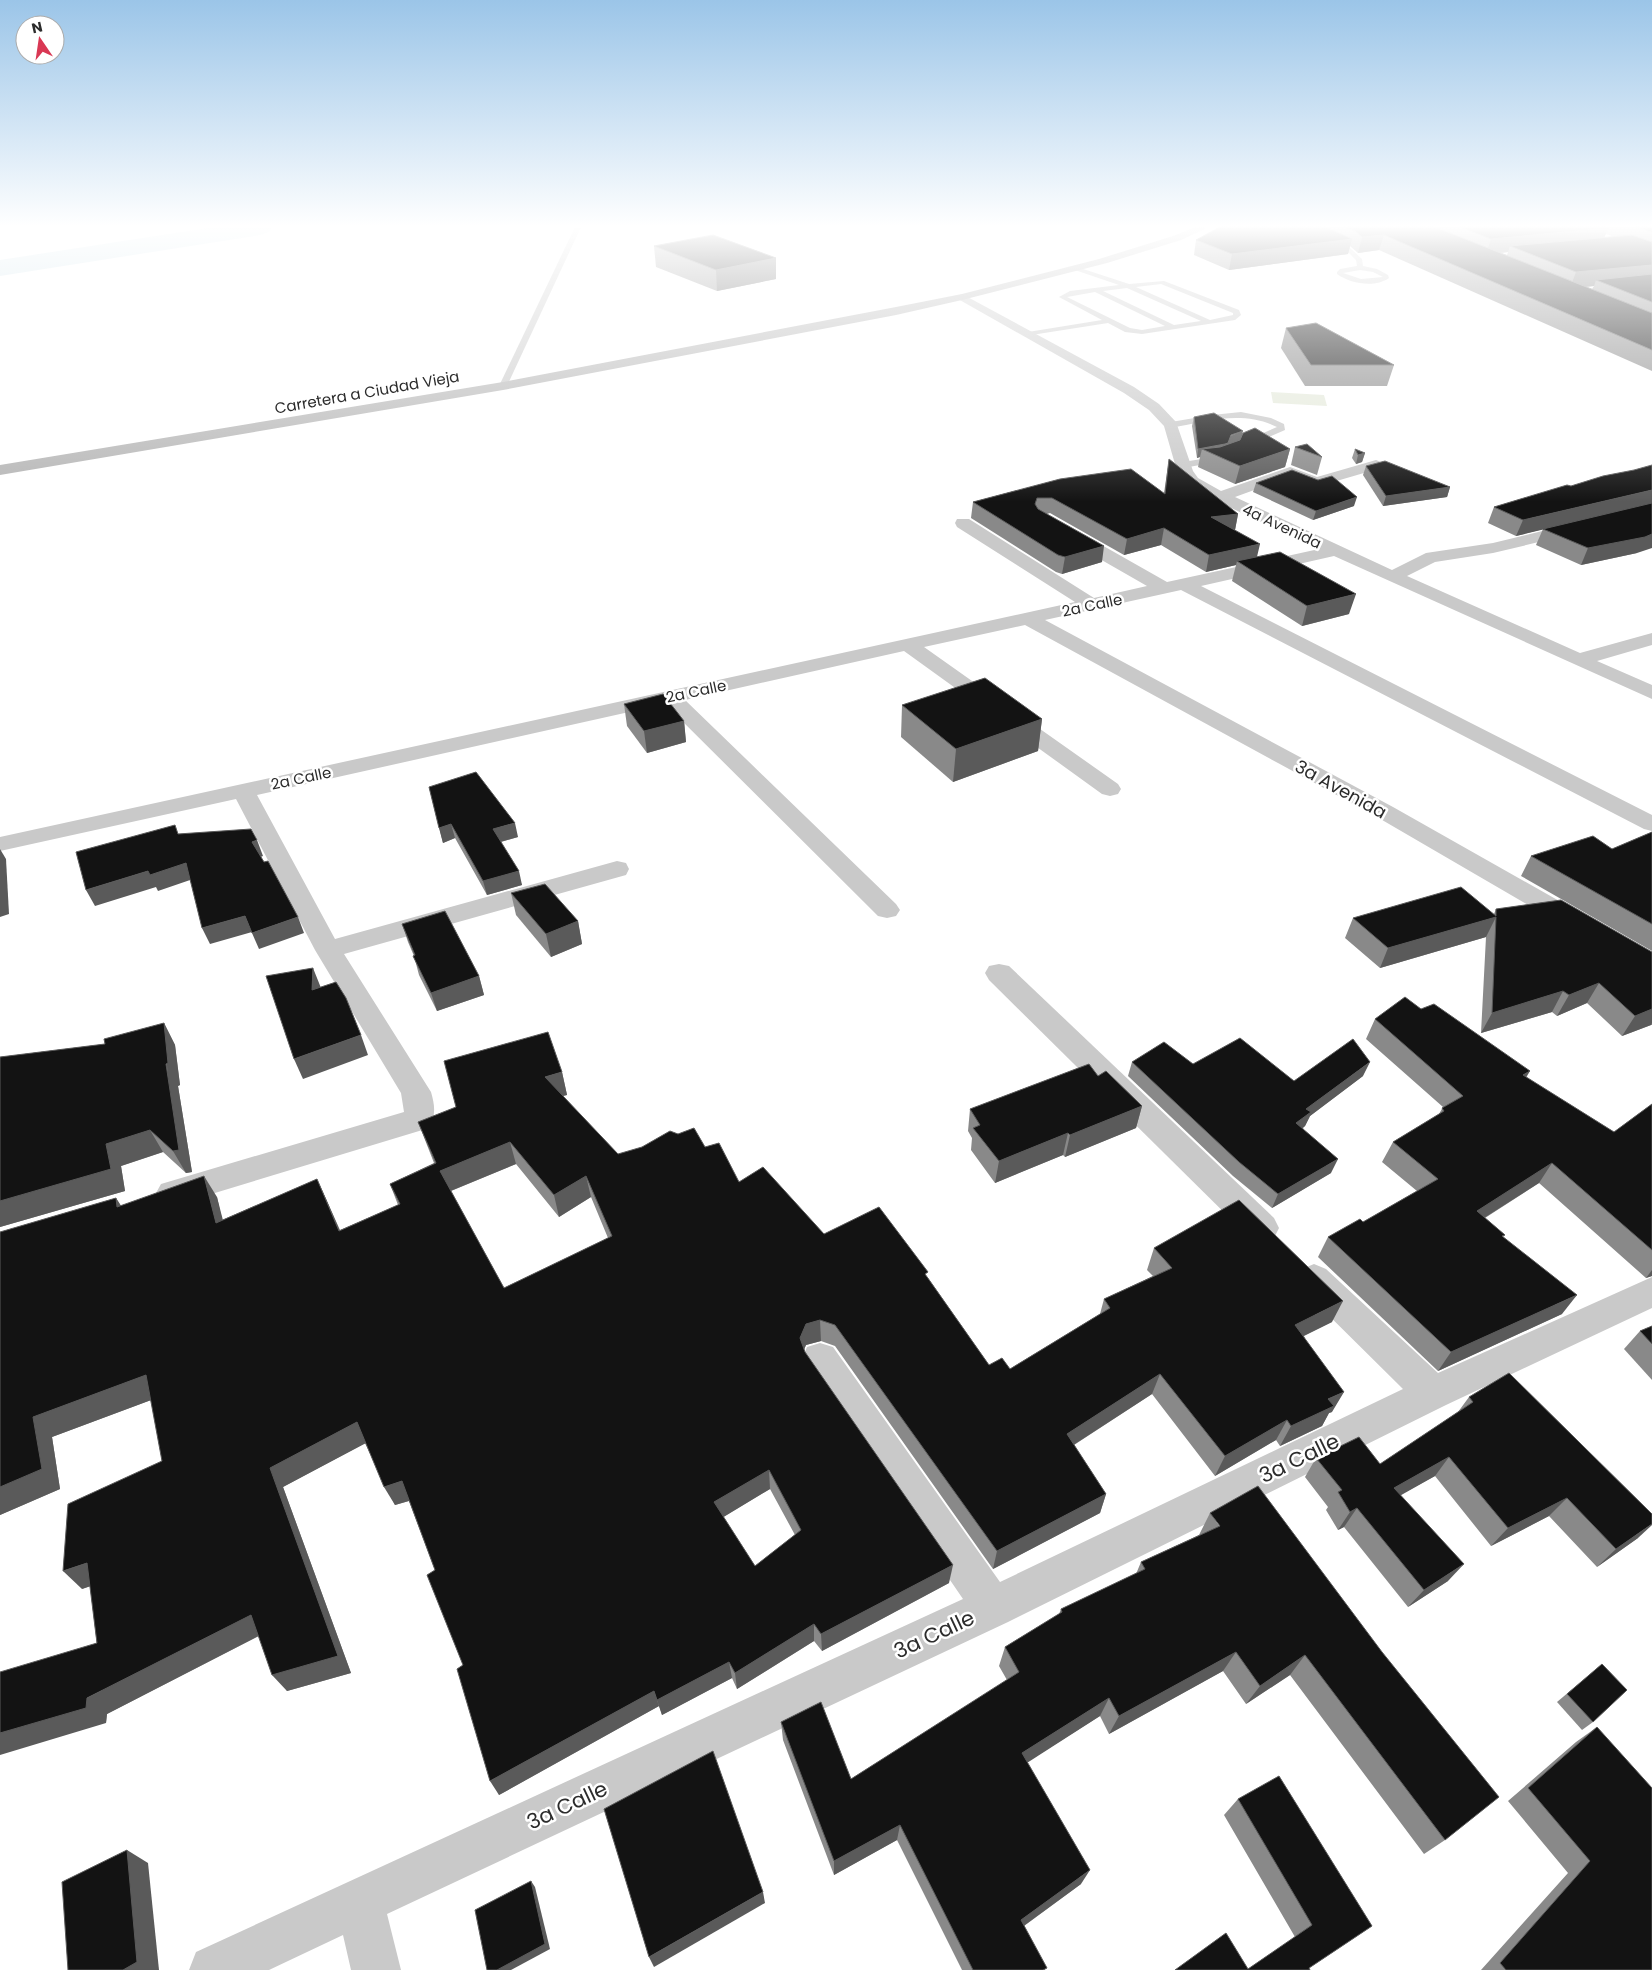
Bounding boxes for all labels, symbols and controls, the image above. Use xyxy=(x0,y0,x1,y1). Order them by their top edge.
north arrow xyxy=(15,15,65,65)
text: N xyxy=(30,16,44,38)
street label: Carretera a Ciudad Vieja xyxy=(273,365,461,419)
street label: 4a Avenida xyxy=(1239,499,1325,553)
street label: 2a Calle xyxy=(1060,588,1124,622)
street label: 2a Calle xyxy=(664,674,728,708)
street label: 3a Avenida xyxy=(1291,754,1391,824)
street label: 2a Calle xyxy=(269,761,333,795)
street label: 3a Calle xyxy=(1254,1426,1344,1490)
street label: 3a Calle xyxy=(889,1603,979,1665)
street label: 3a Calle xyxy=(522,1774,612,1836)

